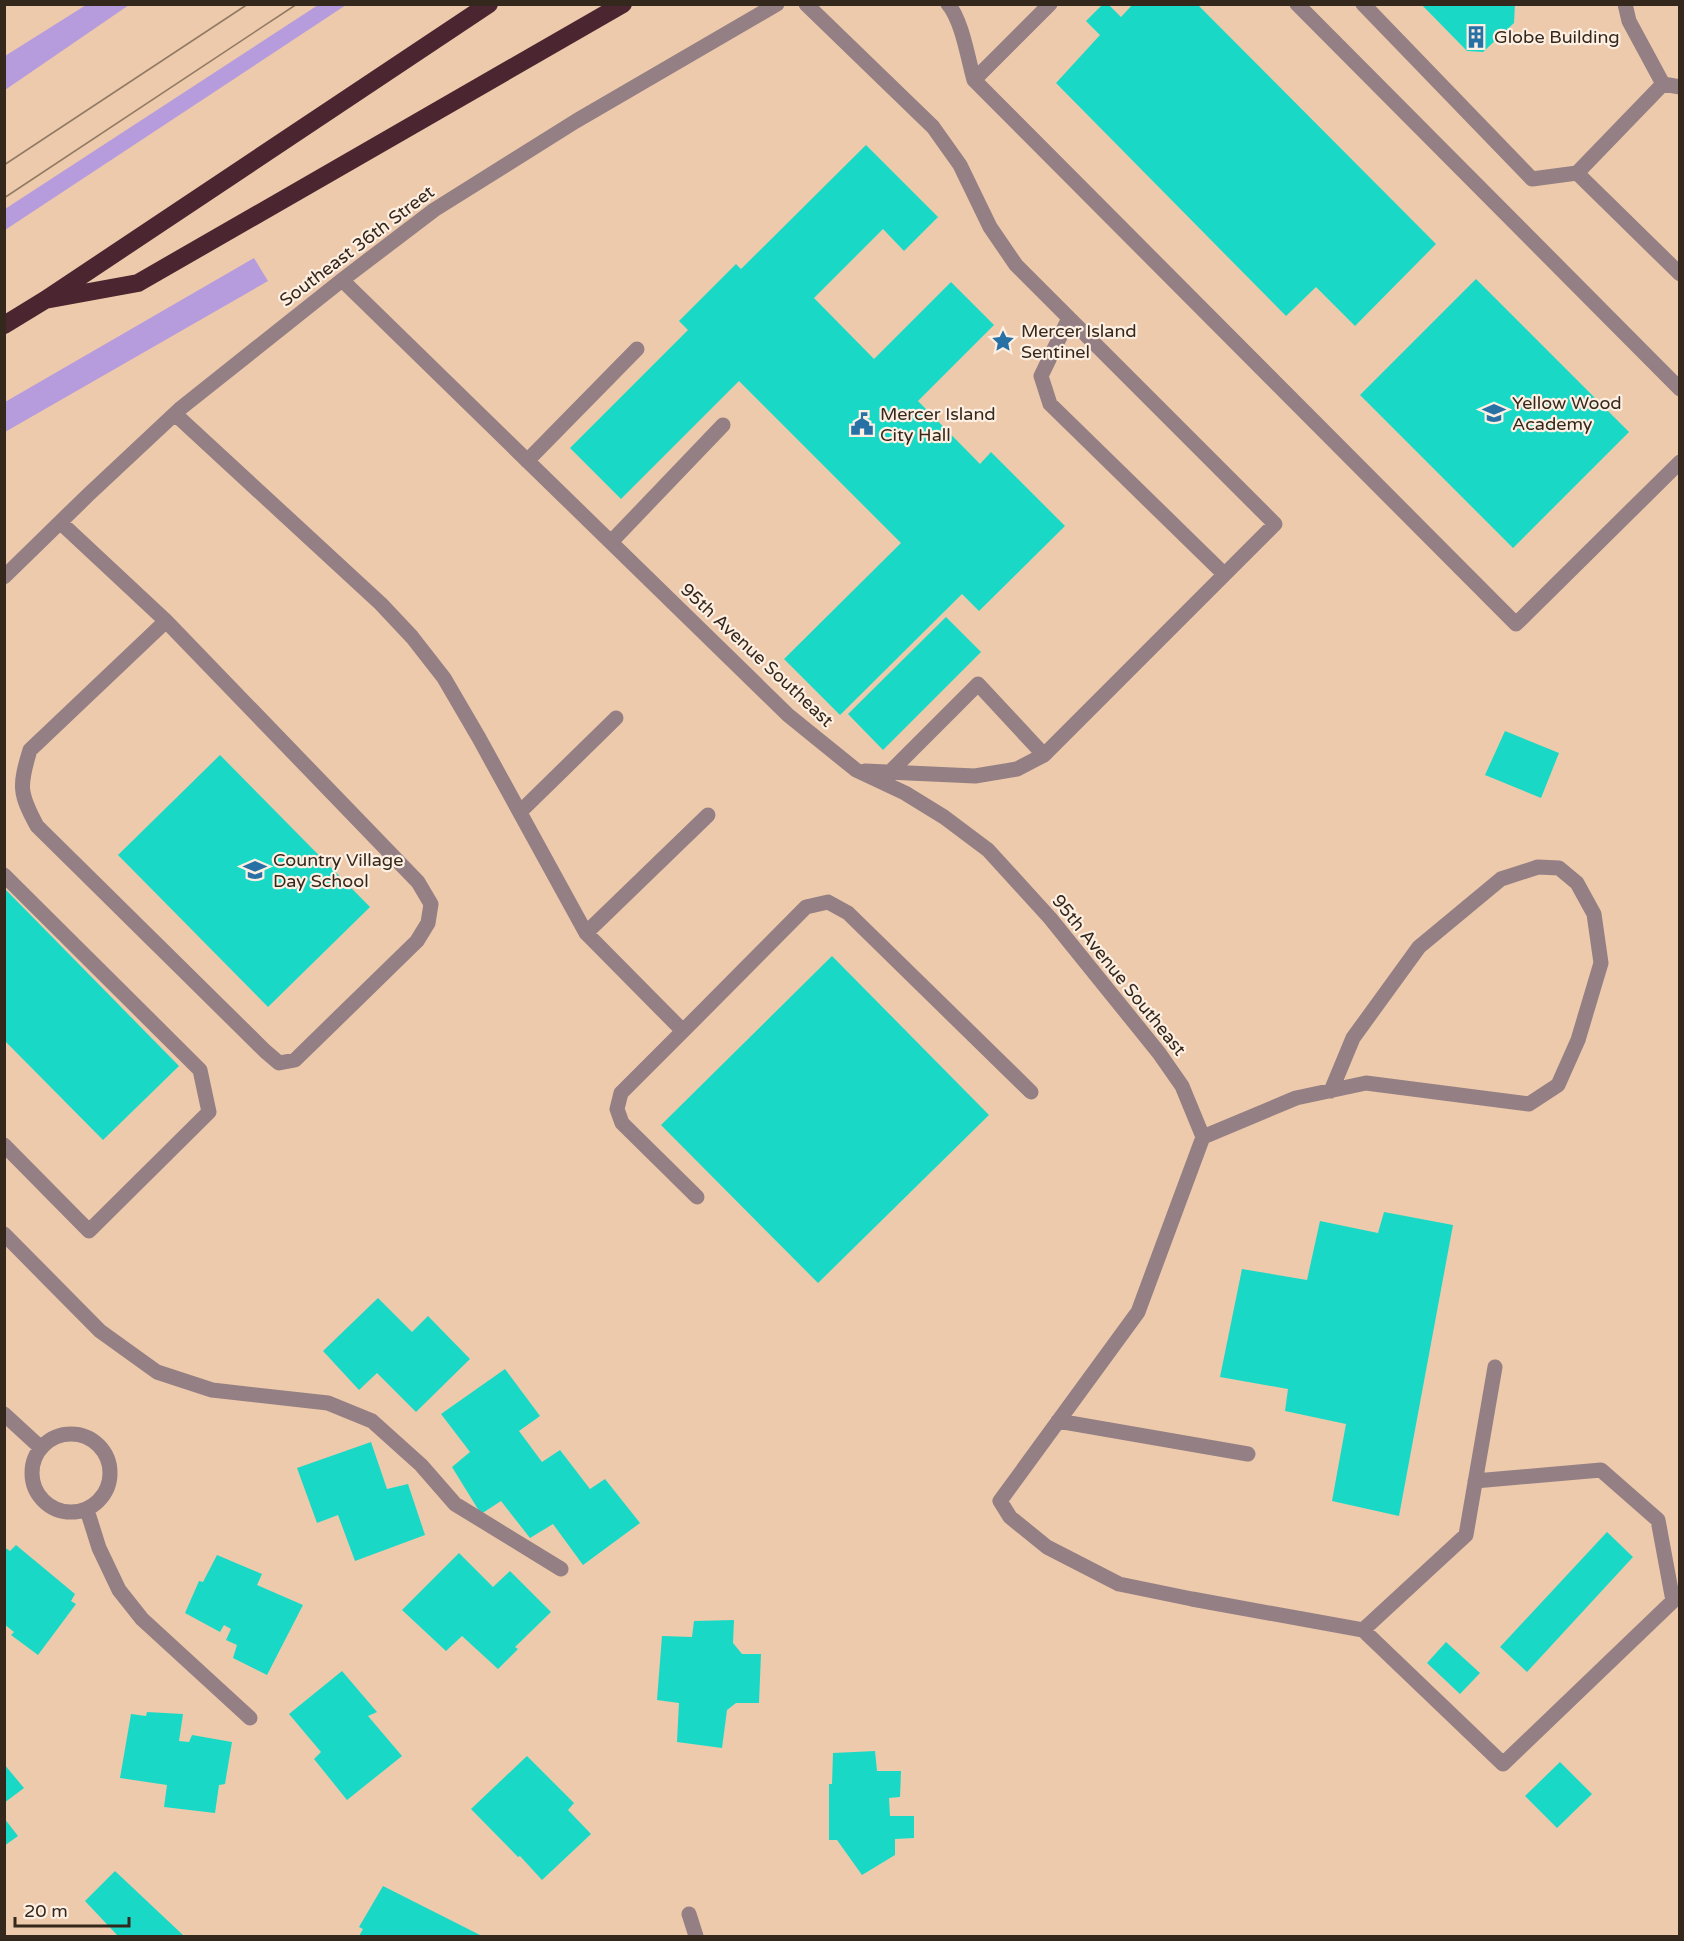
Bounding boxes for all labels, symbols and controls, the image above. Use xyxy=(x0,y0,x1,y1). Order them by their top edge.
building icon: Globe Building xyxy=(1463,24,1489,50)
place label: Globe Building xyxy=(1494,26,1620,48)
street label: Southeast 36th Street xyxy=(275,181,439,311)
place label: Mercer Island Sentinel xyxy=(1021,320,1137,363)
place icon: Mercer Island Sentinel xyxy=(990,328,1016,354)
place label: Yellow Wood Academy xyxy=(1512,392,1622,435)
school or university icon: Yellow Wood Academy xyxy=(1481,400,1507,426)
place label: Mercer Island City Hall xyxy=(880,403,996,446)
public building icon: Mercer Island City Hall xyxy=(849,411,875,437)
street label: 95th Avenue Southeast xyxy=(676,578,838,732)
place label: Country Village Day School xyxy=(273,849,403,892)
school or university icon: Country Village Day School xyxy=(242,857,268,883)
street label: 95th Avenue Southeast xyxy=(1047,890,1191,1060)
scale bar xyxy=(15,1890,129,1928)
text: 20 m xyxy=(24,1900,68,1922)

